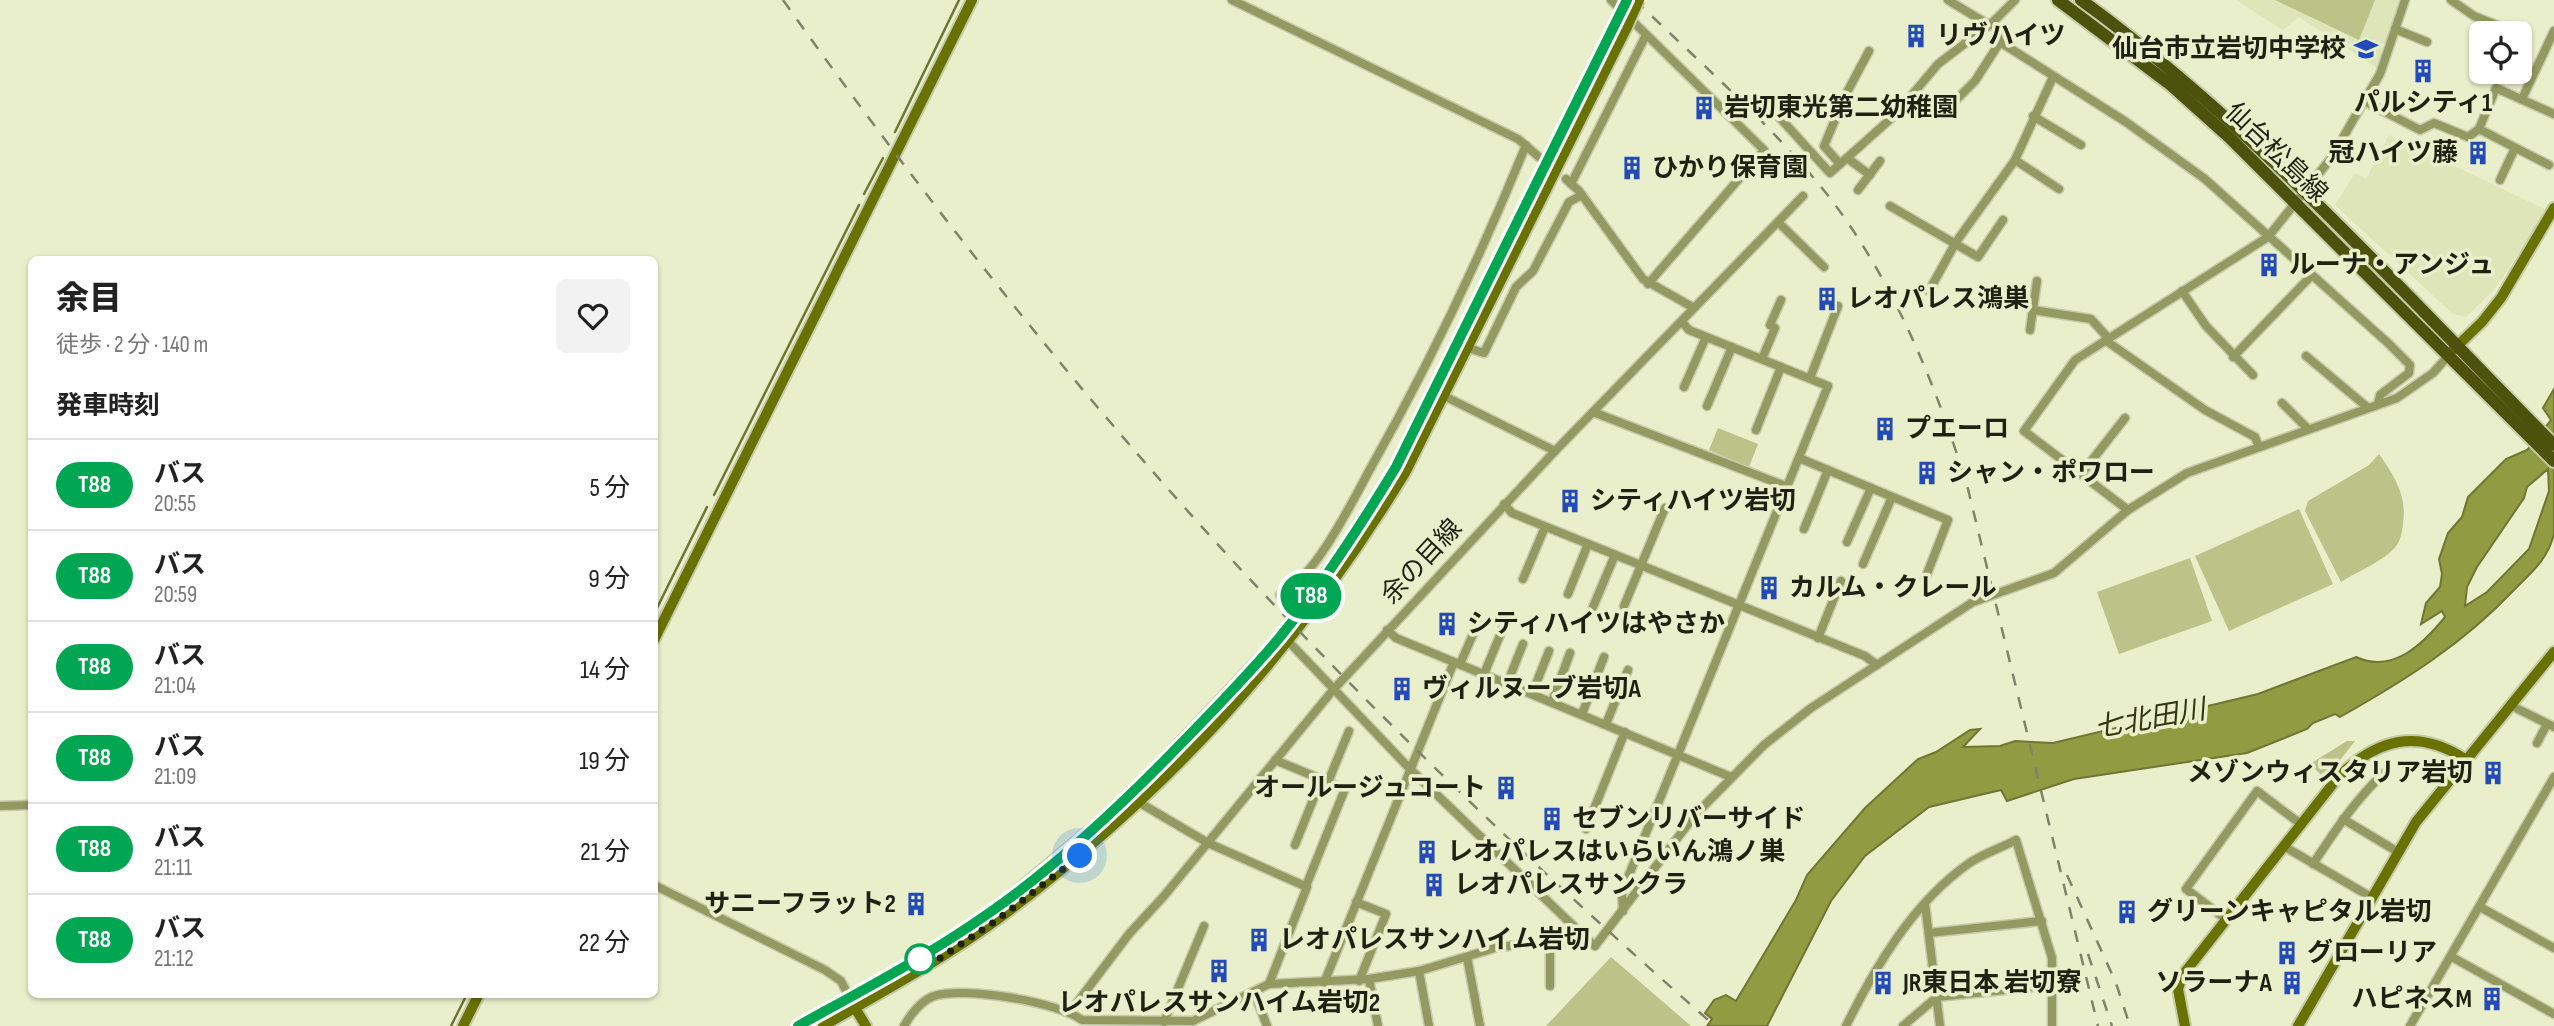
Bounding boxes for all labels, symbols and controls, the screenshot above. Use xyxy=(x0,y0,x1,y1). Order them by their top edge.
place label: リヴハイツ xyxy=(1936,21,2065,52)
map controls xyxy=(2469,21,2532,84)
button: locate xyxy=(2469,21,2532,84)
building icon: リヴハイツ xyxy=(1902,22,1930,50)
place label: 仙台市立岩切中学校 xyxy=(2112,34,2346,65)
school or university icon: 仙台市立岩切中学校 xyxy=(2352,35,2380,63)
building icon: パルシティ1 xyxy=(2409,57,2437,85)
place label: パルシティ1 xyxy=(2354,88,2492,119)
place label: 岩切東光第二幼稚園 xyxy=(1724,93,1958,124)
building icon: 岩切東光第二幼稚園 xyxy=(1690,94,1718,122)
street label: 仙台松島線 xyxy=(2218,97,2334,209)
place label: 冠ハイツ藤 xyxy=(2329,138,2458,169)
building icon: 冠ハイツ藤 xyxy=(2464,139,2492,167)
place label: ひかり保育園 xyxy=(1652,153,1808,184)
building icon: ひかり保育園 xyxy=(1618,154,1646,182)
place label: ルーナ・アンジュ xyxy=(2289,250,2494,281)
building icon: ルーナ・アンジュ xyxy=(2255,251,2283,279)
text: 余目 xyxy=(56,279,122,319)
button: heart xyxy=(556,279,630,353)
place label: レオパレス鴻巣 xyxy=(1847,284,2029,315)
building icon: レオパレス鴻巣 xyxy=(1813,285,1841,313)
text: 徒歩 · 2 分 · 140 m xyxy=(56,331,208,359)
text: 発車時刻 xyxy=(56,391,160,422)
place label: プエーロ xyxy=(1905,414,2009,445)
building icon: プエーロ xyxy=(1871,415,1899,443)
place label: シャン・ポワロー xyxy=(1947,458,2155,489)
text: バス xyxy=(154,459,206,490)
building icon: シャン・ポワロー xyxy=(1913,459,1941,487)
text: T88 xyxy=(78,470,111,499)
text: 5 分 xyxy=(589,473,630,504)
place label: シティハイツ岩切 xyxy=(1590,486,1796,517)
building icon: シティハイツ岩切 xyxy=(1556,487,1584,515)
text: 20:55 xyxy=(154,490,196,518)
street label: 余の目線 xyxy=(1375,513,1469,611)
text: バス xyxy=(154,550,206,581)
text: T88 xyxy=(78,561,111,590)
text: 9 分 xyxy=(588,564,630,595)
line badge: T88 xyxy=(1271,573,1351,619)
place label: カルム・クレール xyxy=(1789,573,1996,604)
building icon: カルム・クレール xyxy=(1755,574,1783,602)
text: 20:59 xyxy=(154,581,197,609)
text: T88 xyxy=(1294,581,1328,610)
place label: シティハイツはやさか xyxy=(1467,609,1725,640)
building icon: シティハイツはやさか xyxy=(1433,610,1461,638)
text: バス xyxy=(154,641,206,672)
text: T88 xyxy=(78,652,111,681)
text: 14 分 xyxy=(580,655,630,686)
text: 21:04 xyxy=(154,672,196,700)
place label: ヴィルヌーブ岩切A xyxy=(1422,674,1641,705)
building icon: ヴィルヌーブ岩切A xyxy=(1388,675,1416,703)
water label: 七北田川 xyxy=(2092,693,2211,745)
text: バス xyxy=(154,732,206,763)
text: T88 xyxy=(78,743,111,772)
text: 19 分 xyxy=(579,746,630,777)
place label: メゾンウィスタリア岩切 xyxy=(2187,758,2473,789)
building icon: メゾンウィスタリア岩切 xyxy=(2479,759,2507,787)
text: 21:09 xyxy=(154,763,196,791)
place label: オールージュコート xyxy=(1254,773,1486,804)
building icon: オールージュコート xyxy=(1492,774,1520,802)
place label: セブンリバーサイド xyxy=(1572,804,1805,835)
building icon: セブンリバーサイド xyxy=(1538,805,1566,833)
text: バス xyxy=(154,823,206,854)
text: T88 xyxy=(78,834,111,863)
text: 21 分 xyxy=(580,837,630,868)
place label: レオパレスはいらいん鴻ノ巣 xyxy=(1447,837,1785,868)
your location xyxy=(1062,838,1097,873)
building icon: レオパレスはいらいん鴻ノ巣 xyxy=(1413,838,1441,866)
text: 21:11 xyxy=(154,854,192,882)
place label: レオパレスサンクラ xyxy=(1454,870,1688,901)
building icon: レオパレスサンクラ xyxy=(1420,871,1448,899)
place label: サニーフラット2 xyxy=(704,889,896,920)
building icon: サニーフラット2 xyxy=(902,890,930,918)
place label: グリーンキャピタル岩切 xyxy=(2147,897,2432,928)
building icon: グリーンキャピタル岩切 xyxy=(2113,898,2141,926)
text: バス xyxy=(154,914,206,945)
text: T88 xyxy=(78,925,111,954)
place label: レオパレスサンハイム岩切 xyxy=(1279,925,1590,956)
building icon: レオパレスサンハイム岩切 xyxy=(1245,926,1273,954)
text: 22 分 xyxy=(578,928,630,959)
place label: グローリア xyxy=(2307,938,2437,969)
building icon: グローリア xyxy=(2273,939,2301,967)
unlabelled marker xyxy=(905,944,935,974)
text: 21:12 xyxy=(154,945,194,973)
building icon: レオパレスサンハイム岩切2 xyxy=(1205,957,1233,985)
place label: JR東日本 岩切寮 xyxy=(1902,968,2082,999)
place label: ソラーナA xyxy=(2156,968,2273,999)
building icon: JR東日本 岩切寮 xyxy=(1869,969,1897,997)
building icon: ソラーナA xyxy=(2278,969,2306,997)
place label: ハピネスM xyxy=(2352,984,2472,1015)
building icon: ハピネスM xyxy=(2478,985,2506,1013)
place label: レオパレスサンハイム岩切2 xyxy=(1058,988,1380,1019)

